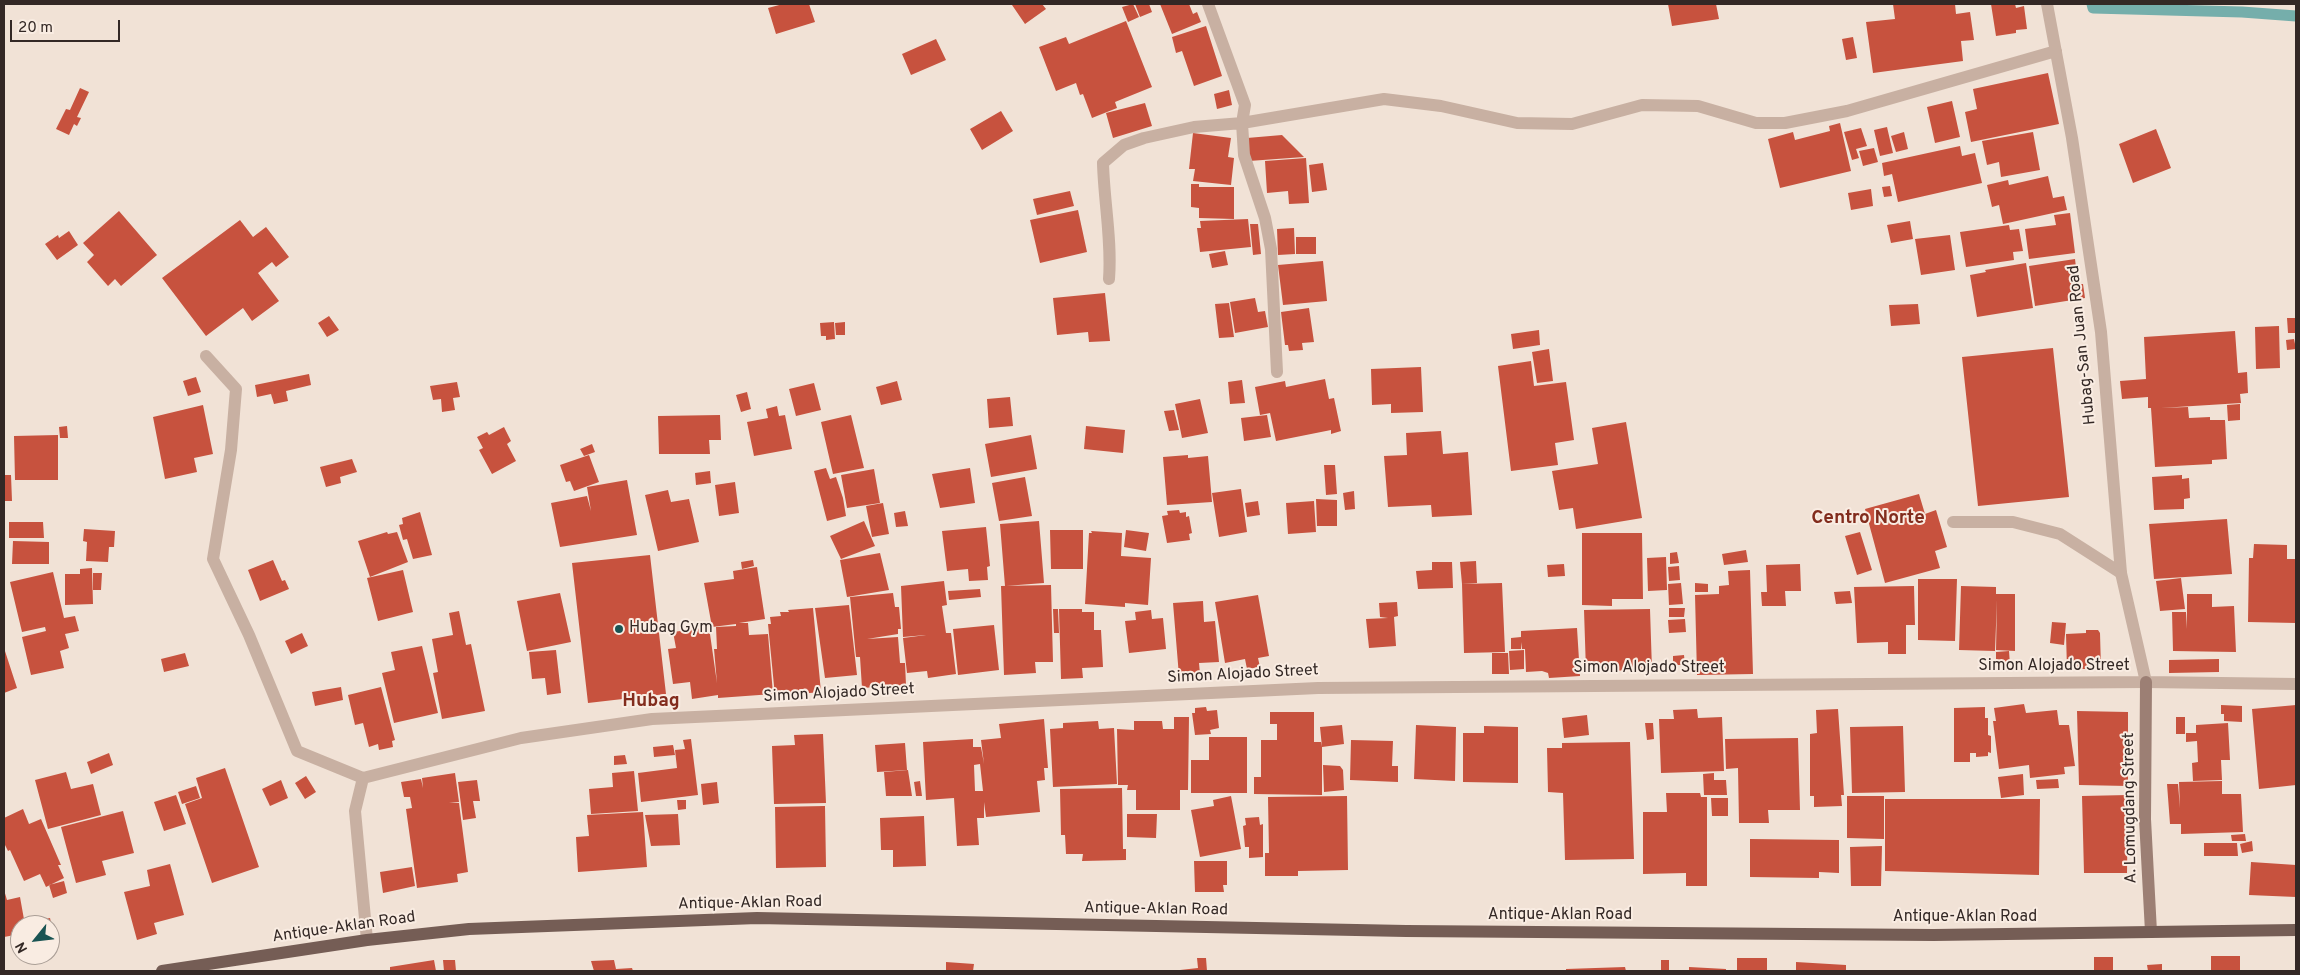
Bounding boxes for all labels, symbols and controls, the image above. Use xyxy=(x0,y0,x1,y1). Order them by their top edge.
scale bar xyxy=(12,10,122,42)
text: 20 m xyxy=(18,19,53,38)
street label: Hubag-San Juan Road xyxy=(2065,264,2101,426)
district label: Centro Norte xyxy=(1811,508,1925,530)
place label: Hubag Gym xyxy=(629,619,713,639)
marker: Hubag Gym xyxy=(613,623,625,635)
street label: Simon Alojado Street xyxy=(1978,657,2130,677)
street label: Simon Alojado Street xyxy=(1573,659,1725,679)
street label: Simon Alojado Street xyxy=(1167,661,1319,689)
street label: Simon Alojado Street xyxy=(763,680,915,708)
district label: Hubag xyxy=(622,691,680,713)
street label: A. Lomugdang Street xyxy=(2120,732,2142,884)
street label: Antique-Aklan Road xyxy=(678,893,822,915)
street label: Antique-Aklan Road xyxy=(1084,899,1228,921)
street label: Antique-Aklan Road xyxy=(1488,906,1632,926)
street label: Antique-Aklan Road xyxy=(271,908,417,948)
street label: Antique-Aklan Road xyxy=(1893,908,2037,928)
north arrow xyxy=(10,915,60,965)
text: N xyxy=(12,939,32,956)

